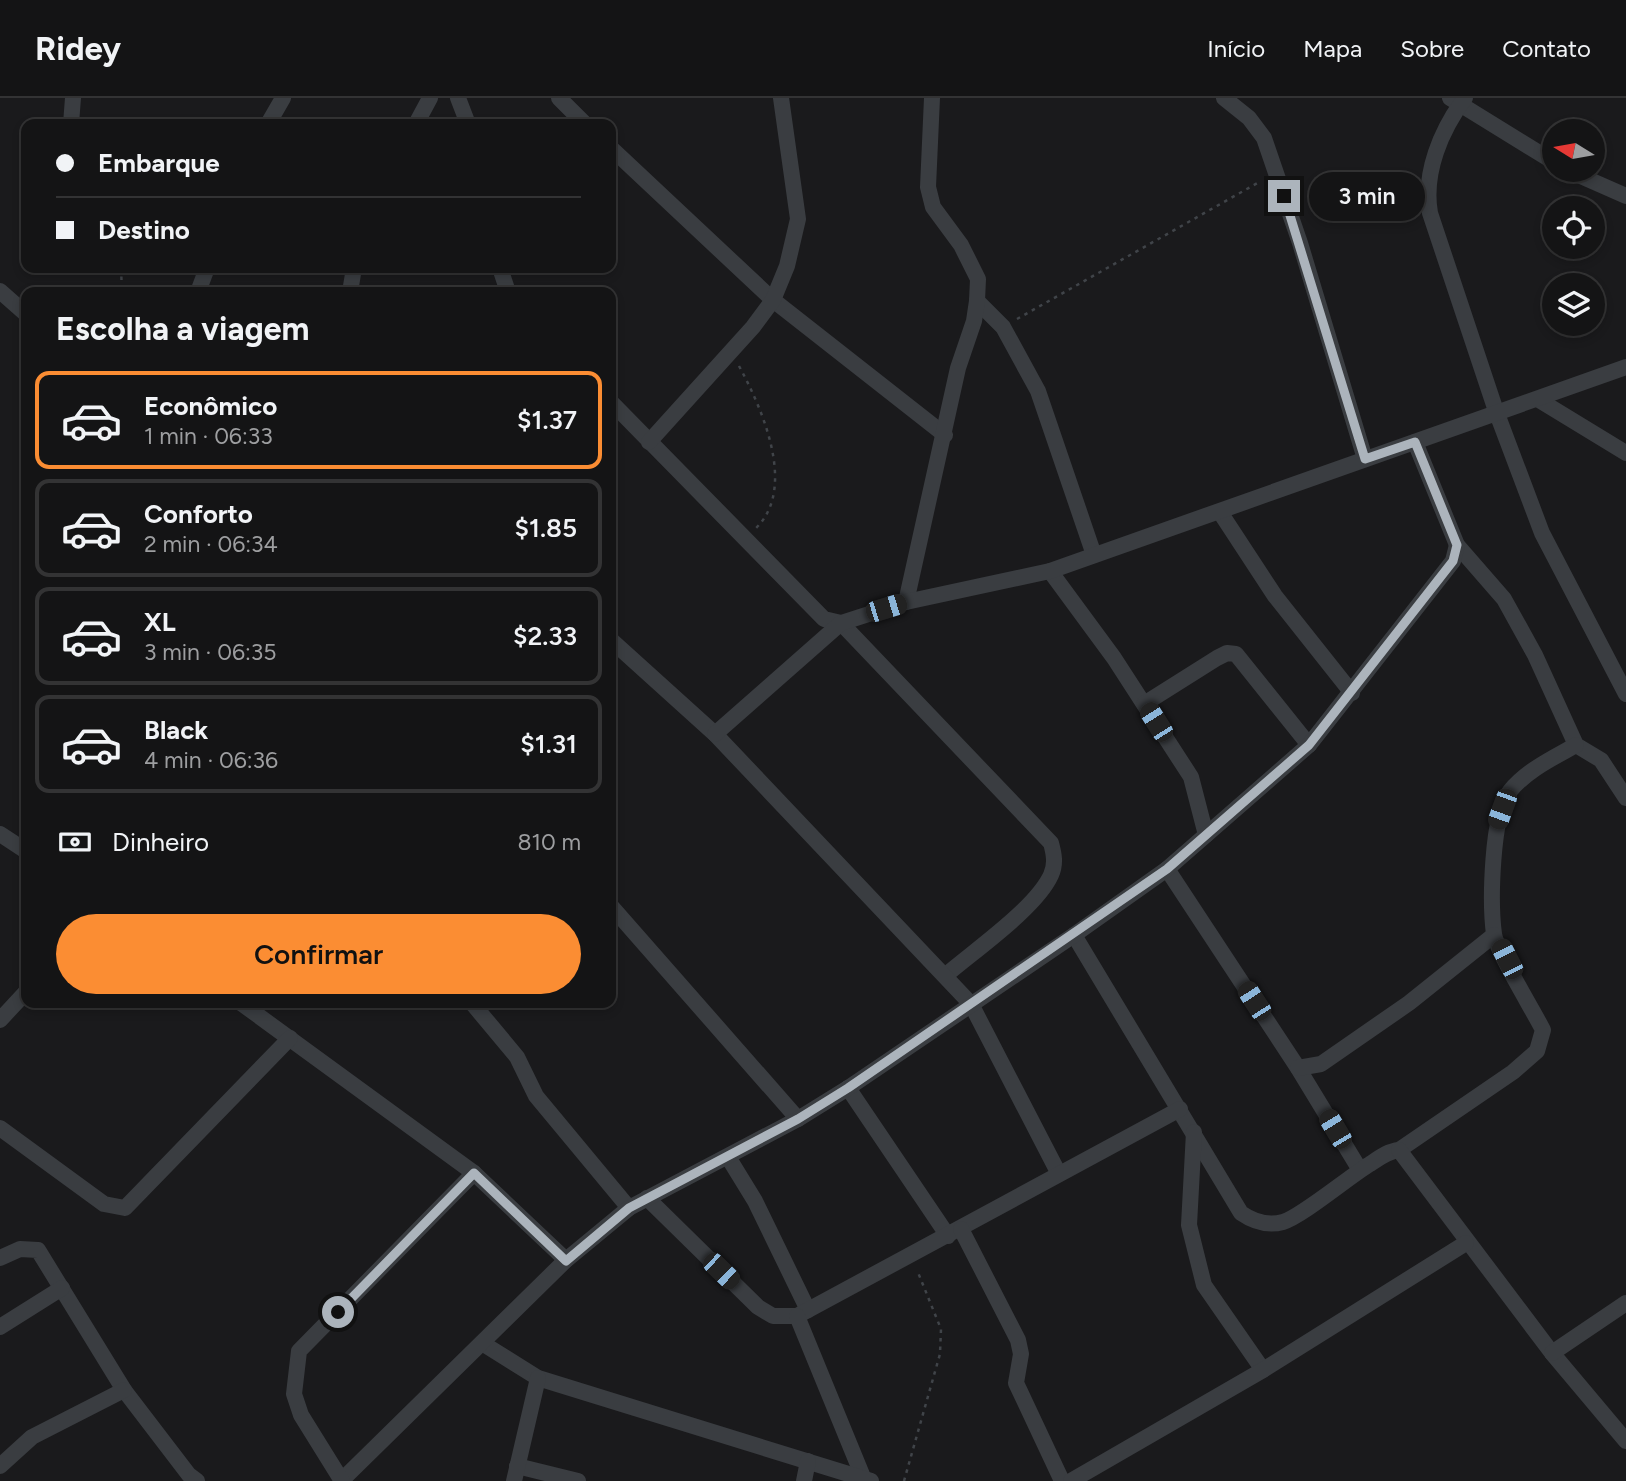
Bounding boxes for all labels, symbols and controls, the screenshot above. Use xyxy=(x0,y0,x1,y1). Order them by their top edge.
text: Ridey xyxy=(35,29,121,68)
text: Início xyxy=(1207,34,1265,63)
text: Mapa xyxy=(1303,34,1362,63)
text: Sobre xyxy=(1400,34,1464,63)
text: Contato xyxy=(1502,34,1591,63)
north arrow xyxy=(1542,119,1605,182)
map controls xyxy=(1542,119,1605,336)
text: Embarque xyxy=(98,147,220,179)
callout: 3 min xyxy=(1308,172,1424,220)
route end xyxy=(1268,180,1300,212)
text: 3 min xyxy=(1339,182,1395,210)
button: locate xyxy=(1542,196,1605,259)
text: Destino xyxy=(98,214,190,246)
button: layers xyxy=(1542,273,1605,336)
text: Escolha a viagem xyxy=(56,310,309,348)
icon: car xyxy=(60,389,123,452)
text: Econômico xyxy=(144,390,277,422)
text: $1.37 xyxy=(517,404,577,436)
text: 1 min · 06:33 xyxy=(144,422,273,450)
icon: car xyxy=(60,497,123,560)
text: Conforto xyxy=(144,498,253,530)
text: $1.85 xyxy=(515,512,577,544)
text: 2 min · 06:34 xyxy=(144,530,278,558)
car xyxy=(863,592,910,624)
icon: car xyxy=(60,605,123,668)
text: XL xyxy=(144,606,176,638)
text: $2.33 xyxy=(513,620,577,652)
text: 3 min · 06:35 xyxy=(144,638,276,666)
car xyxy=(1136,699,1177,745)
icon: car xyxy=(60,713,123,776)
text: Black xyxy=(144,714,208,746)
text: $1.31 xyxy=(520,728,577,760)
text: 4 min · 06:36 xyxy=(144,746,278,774)
car xyxy=(1485,786,1520,832)
icon: cash xyxy=(56,823,94,861)
text: Dinheiro xyxy=(112,826,209,858)
text: 810 m xyxy=(517,828,581,856)
button: Confirmar xyxy=(56,914,581,994)
car xyxy=(1489,936,1526,982)
car xyxy=(1234,978,1275,1024)
car xyxy=(1316,1106,1355,1152)
car xyxy=(699,1249,744,1293)
route start xyxy=(322,1296,354,1328)

